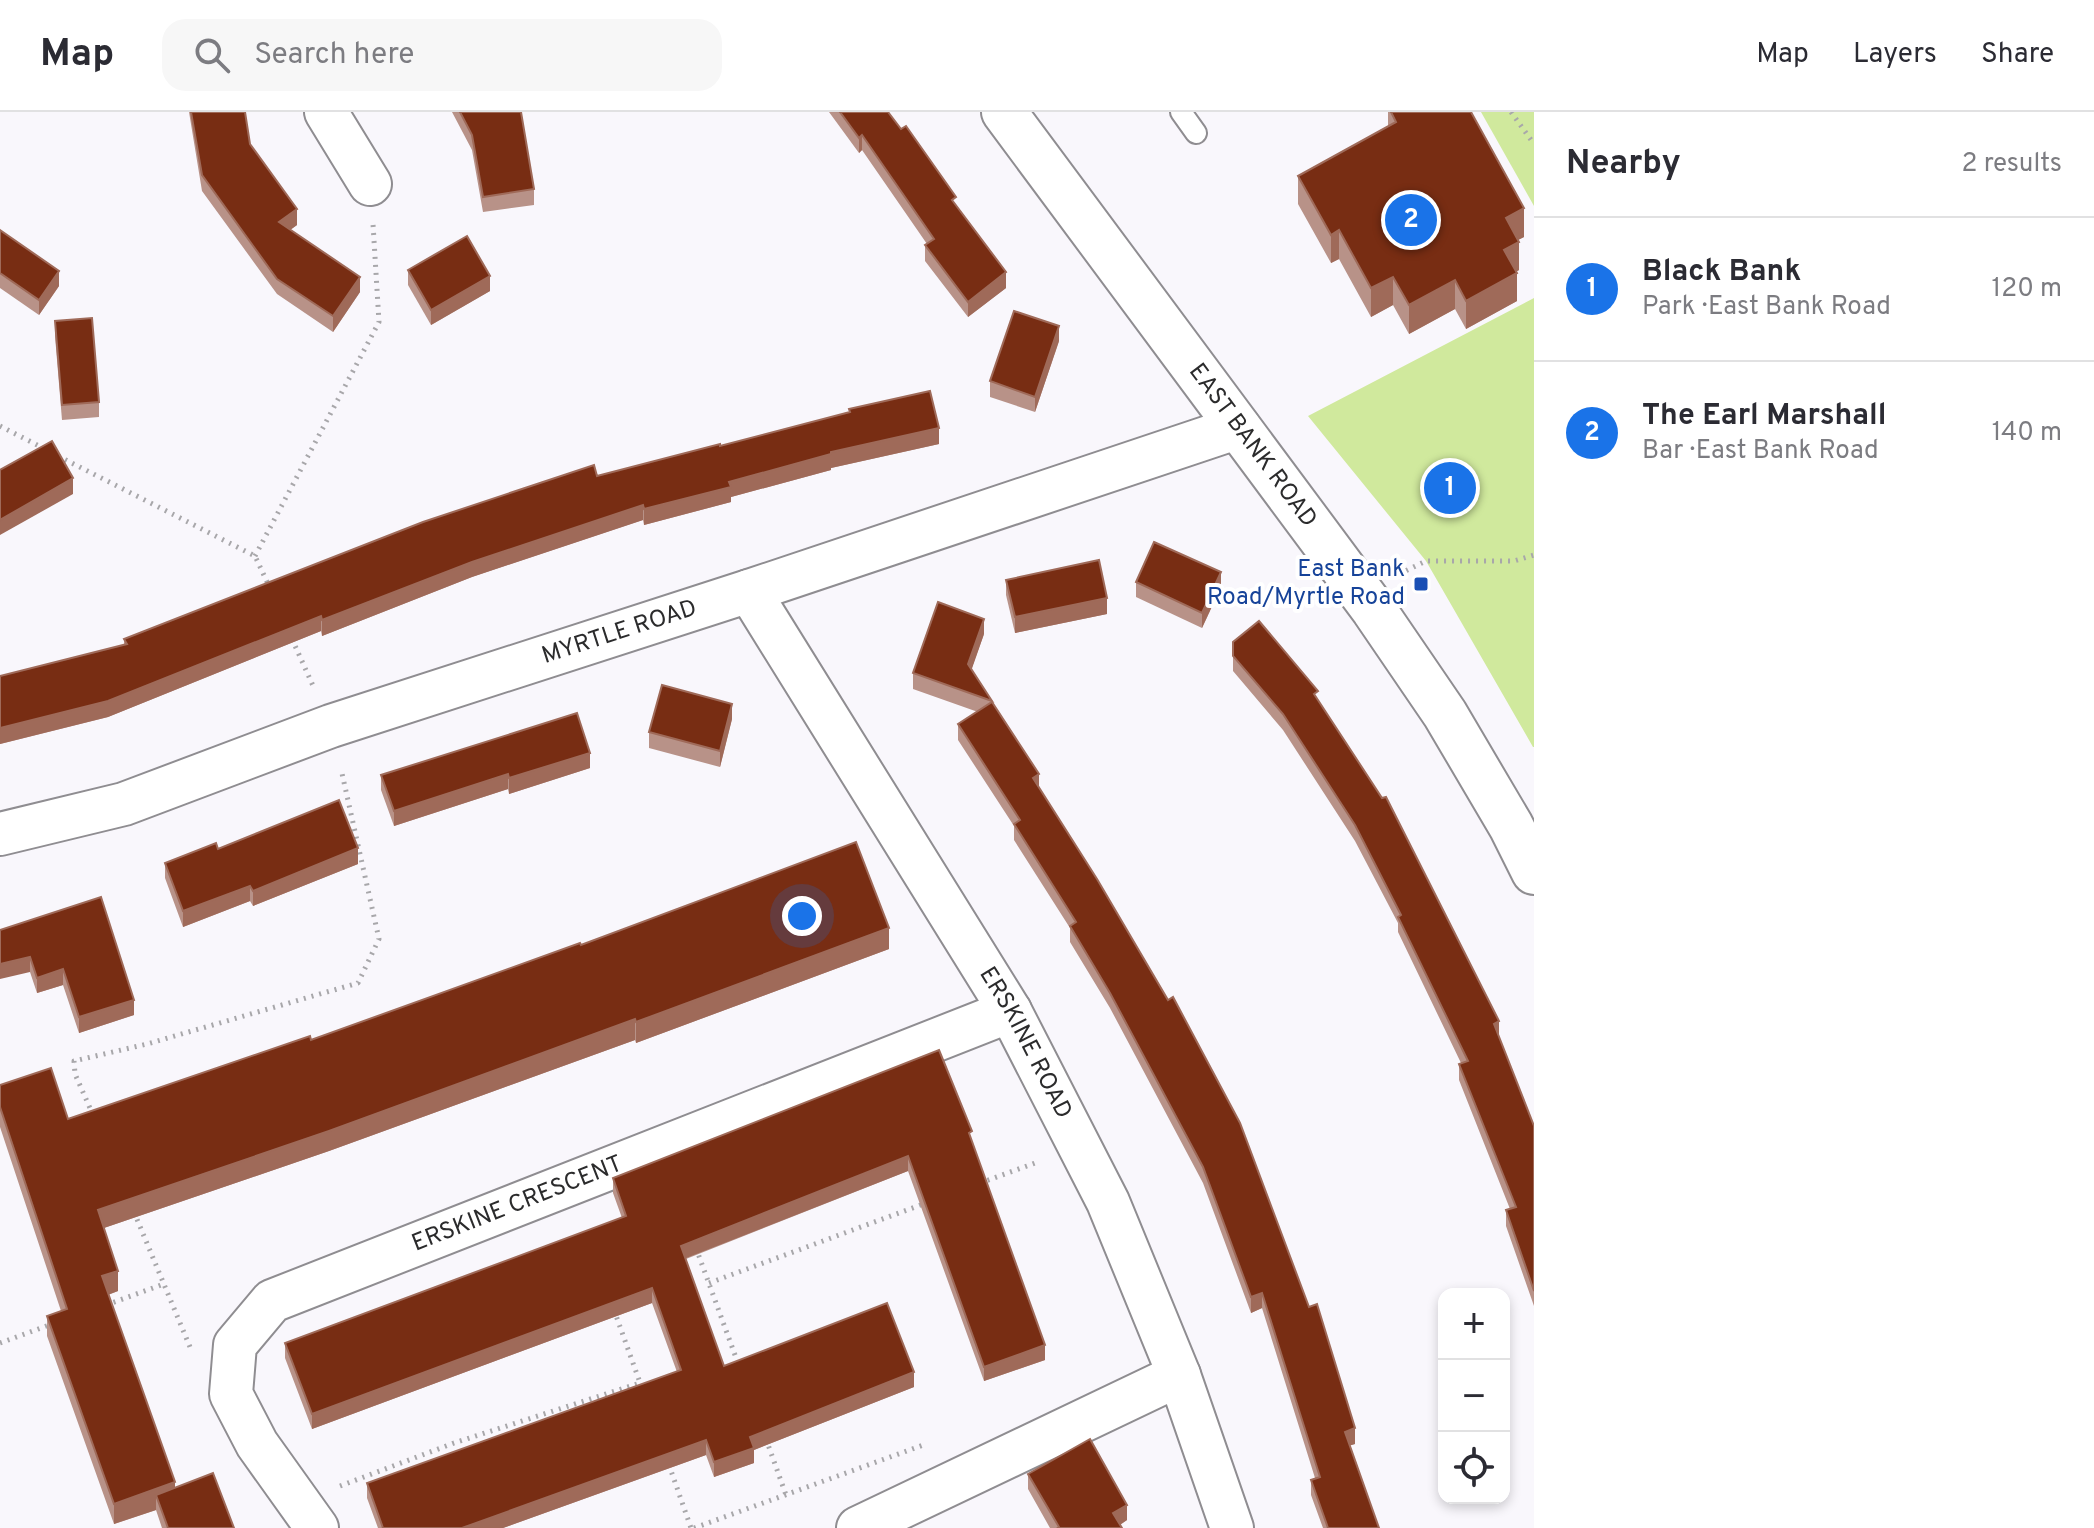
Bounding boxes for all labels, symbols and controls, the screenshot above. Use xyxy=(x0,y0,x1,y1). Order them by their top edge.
search box xyxy=(162,19,722,91)
text: Map xyxy=(40,31,114,80)
icon: search xyxy=(190,33,234,77)
text: Search here xyxy=(254,37,414,74)
text: Map xyxy=(1756,37,1809,73)
text: Layers xyxy=(1853,37,1937,73)
text: Share xyxy=(1981,37,2054,73)
text: Nearby xyxy=(1566,143,1681,186)
text: 2 results xyxy=(1962,148,2062,181)
pin: 2 xyxy=(1385,190,1437,250)
text: Black Bank xyxy=(1642,254,1801,291)
text: 1 xyxy=(1587,273,1597,306)
text: 120 m xyxy=(1992,273,2062,306)
text: Park · East Bank Road xyxy=(1642,291,1891,324)
street label: EAST BANK ROAD xyxy=(1181,358,1323,534)
text: The Earl Marshall xyxy=(1642,398,1886,435)
text: 2 xyxy=(1584,417,1600,450)
text: 140 m xyxy=(1992,417,2062,450)
text: Bar · East Bank Road xyxy=(1642,435,1879,468)
pin: 1 xyxy=(1424,458,1476,518)
place label: East Bank Road/Myrtle Road xyxy=(1207,555,1405,613)
marker: East Bank Road/Myrtle Road xyxy=(1412,575,1430,593)
street label: MYRTLE ROAD xyxy=(538,594,701,672)
your location xyxy=(782,896,822,936)
street label: ERSKINE ROAD xyxy=(972,962,1078,1124)
street label: ERSKINE CRESCENT xyxy=(408,1150,627,1259)
map controls xyxy=(1438,1288,1510,1504)
button: + xyxy=(1438,1288,1510,1360)
button: − xyxy=(1438,1360,1510,1432)
button: locate xyxy=(1438,1432,1510,1504)

